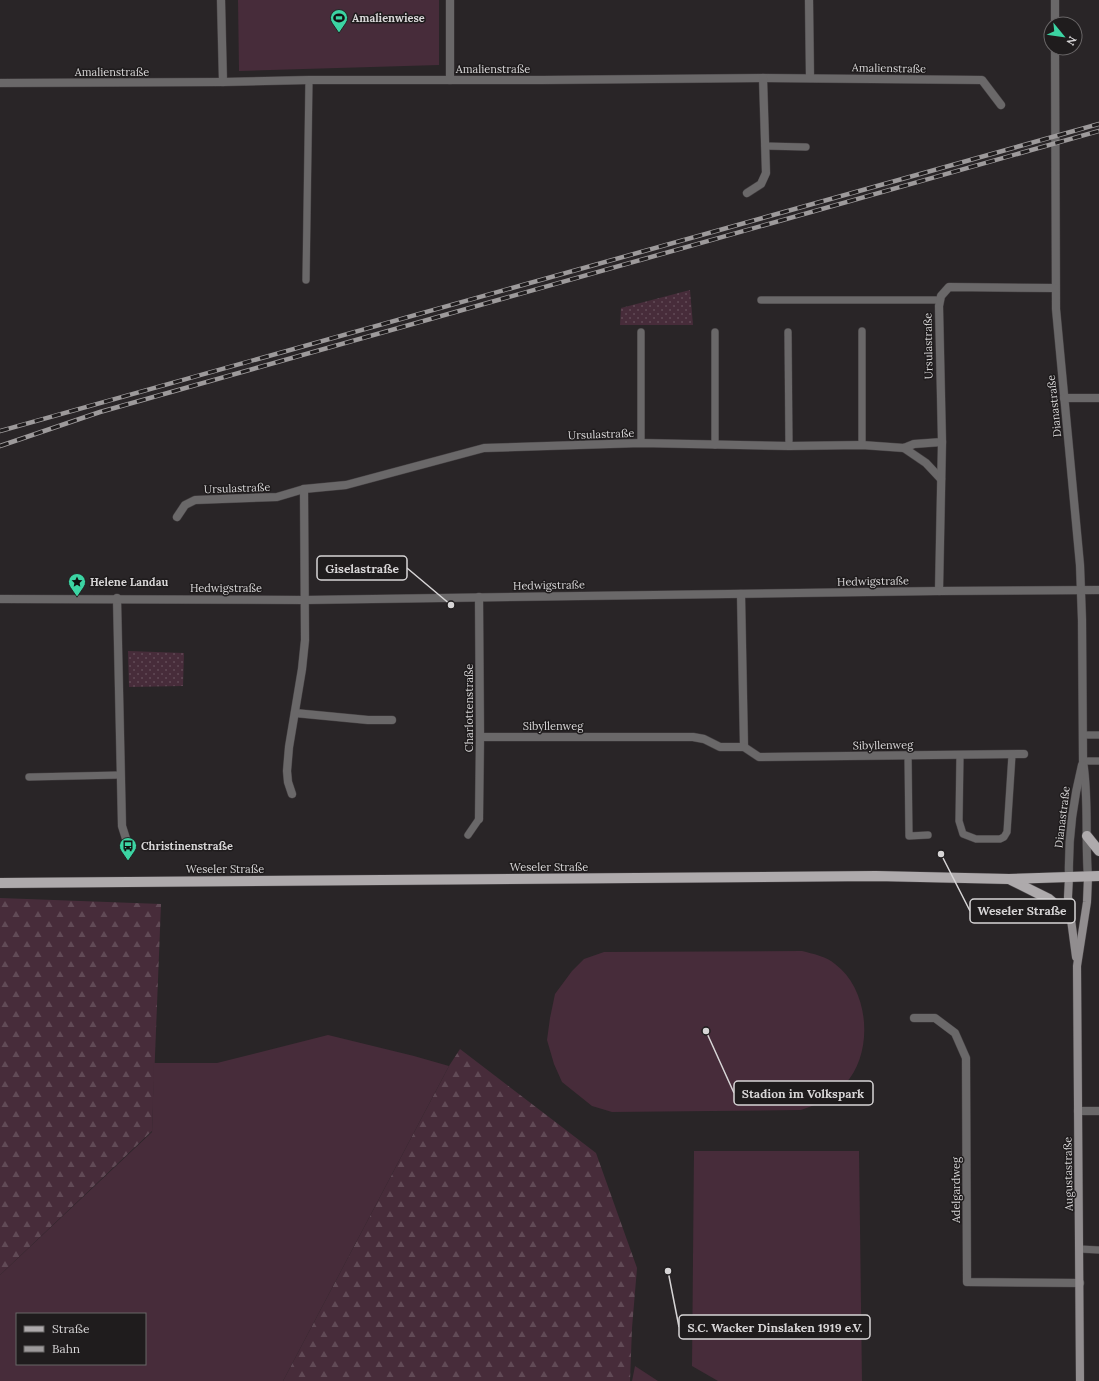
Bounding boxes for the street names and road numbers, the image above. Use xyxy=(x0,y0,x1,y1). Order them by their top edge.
street label: Amalienstraße xyxy=(851,60,926,76)
street label: Amalienstraße xyxy=(455,62,530,76)
street label: Amalienstraße xyxy=(74,65,149,79)
street label: Ursulastraße xyxy=(920,313,936,379)
street label: Dianastraße xyxy=(1044,374,1064,438)
street label: Ursulastraße xyxy=(568,426,635,442)
street label: Ursulastraße xyxy=(204,480,271,496)
street label: Hedwigstraße xyxy=(837,573,909,589)
street label: Hedwigstraße xyxy=(513,577,585,593)
street label: Hedwigstraße xyxy=(190,581,262,595)
street label: Charlottenstraße xyxy=(462,664,476,752)
street label: Sibyllenweg xyxy=(523,719,584,733)
street label: Sibyllenweg xyxy=(853,737,914,753)
street label: Dianastraße xyxy=(1051,785,1073,849)
street label: Weseler Straße xyxy=(510,860,588,874)
street label: Weseler Straße xyxy=(186,862,264,876)
street label: Augustastraße xyxy=(1060,1137,1076,1212)
street label: Adelgardweg xyxy=(949,1156,963,1224)

